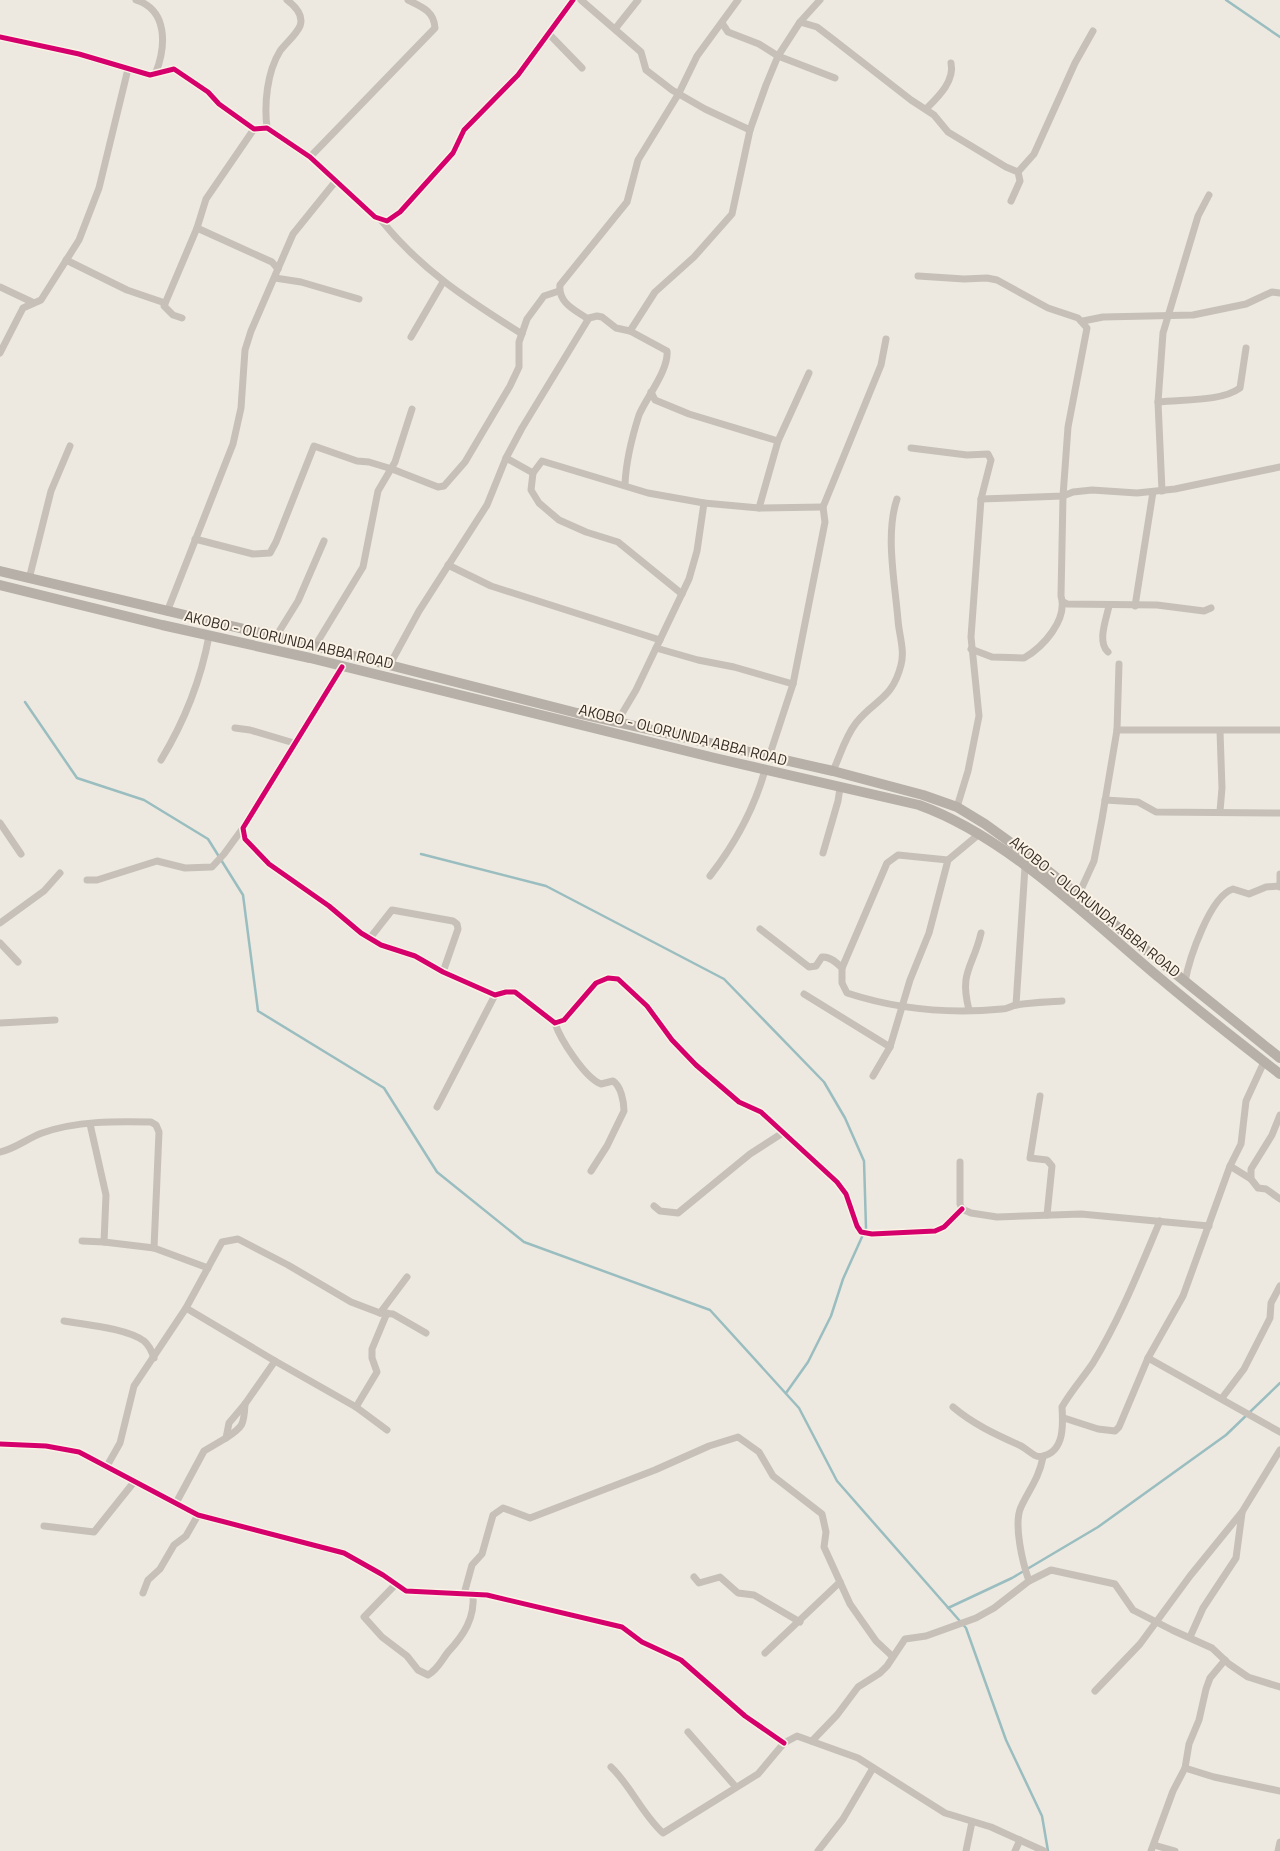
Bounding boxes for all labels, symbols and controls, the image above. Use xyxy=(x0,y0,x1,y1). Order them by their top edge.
street label: AKOBO - OLORUNDA ABBA ROAD xyxy=(182,604,396,675)
street label: AKOBO - OLORUNDA ABBA ROAD xyxy=(577,697,790,772)
street label: AKOBO - OLORUNDA ABBA ROAD xyxy=(1005,830,1186,983)

